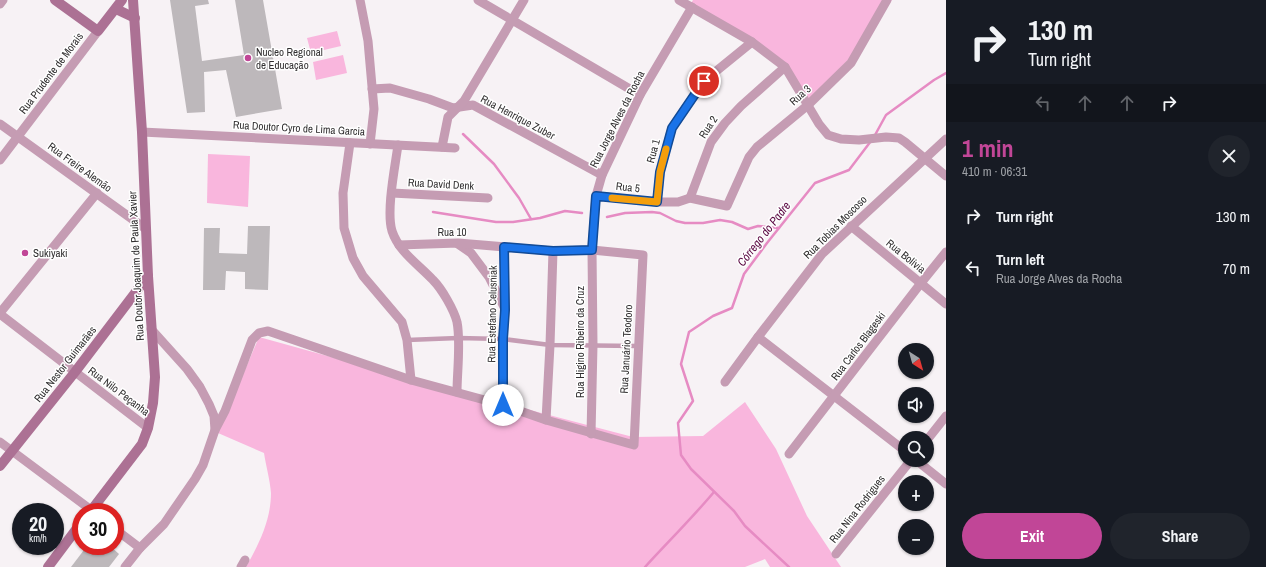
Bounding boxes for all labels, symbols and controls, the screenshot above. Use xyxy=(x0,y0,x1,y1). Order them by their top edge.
text: 130 m xyxy=(1028,11,1093,49)
icon: right xyxy=(962,16,1014,68)
street label: Rua Prudente de Morais xyxy=(16,29,86,116)
place label: Nucleo Regional de Educação xyxy=(256,45,323,72)
text: Turn right xyxy=(1028,47,1091,72)
marker: Nucleo Regional de Educação xyxy=(243,53,253,63)
pin xyxy=(687,64,721,98)
street label: Rua Jorge Alves da Rocha xyxy=(587,68,647,170)
icon: arrive xyxy=(693,70,715,92)
street label: Rua 3 xyxy=(786,82,814,108)
street label: Rua Henrique Zuber xyxy=(478,92,558,142)
icon: left xyxy=(1032,92,1054,114)
icon: ahead xyxy=(1074,92,1096,114)
icon: ahead xyxy=(1116,92,1138,114)
icon: right xyxy=(1158,92,1180,114)
street label: Rua 2 xyxy=(696,113,720,141)
street label: Rua Doutor Cyro de Lima Garcia xyxy=(233,118,365,138)
text: 1 min xyxy=(962,132,1013,164)
button: close xyxy=(1208,135,1250,177)
street label: Rua 1 xyxy=(643,138,663,164)
street label: Rua Freire Alemão xyxy=(45,139,115,195)
text: 410 m · 06:31 xyxy=(962,163,1027,180)
street label: Rua David Denk xyxy=(408,175,475,193)
street label: Rua 5 xyxy=(615,179,641,195)
street label: Rua Doutor Joaquim de Paula Xavier xyxy=(125,191,147,341)
street label: Rua Tobias Moscoso xyxy=(800,192,870,262)
water label: Córrego do Padre xyxy=(734,198,795,270)
icon: right xyxy=(962,205,984,227)
text: Turn right xyxy=(996,206,1053,227)
text: 130 m xyxy=(1216,206,1250,227)
street label: Rua 10 xyxy=(437,225,467,239)
street label: Rua Bolívia xyxy=(883,236,929,276)
place label: Sukiyaki xyxy=(33,246,68,260)
marker: Sukiyaki xyxy=(20,248,30,258)
text: Turn left xyxy=(996,249,1044,270)
icon: left xyxy=(962,257,984,279)
text: 70 m xyxy=(1223,258,1250,279)
street label: Rua Estefano Celusniak xyxy=(484,265,500,363)
text: Rua Jorge Alves da Rocha xyxy=(996,270,1122,287)
street label: Rua Higino Ribeiro da Cruz xyxy=(573,286,587,398)
street label: Rua Januário Teodoro xyxy=(617,304,635,394)
street label: Rua Carlos Blageski xyxy=(828,309,888,383)
street label: Rua Nestor Guimarães xyxy=(31,323,99,405)
north arrow xyxy=(898,343,934,379)
map controls xyxy=(898,343,934,555)
street label: Rua Nilo Peçanha xyxy=(86,363,152,419)
position arrow xyxy=(482,384,524,426)
button: sound xyxy=(898,387,934,423)
button: search xyxy=(898,431,934,467)
street label: Rua Nina Rodrigues xyxy=(826,472,888,546)
button: + xyxy=(898,475,934,511)
speed limit sign: 30 xyxy=(72,503,124,555)
text: 20 xyxy=(29,510,47,537)
button: Exit xyxy=(962,513,1102,559)
button: Share xyxy=(1110,513,1250,559)
button: − xyxy=(898,519,934,555)
text: km/h xyxy=(29,532,47,545)

